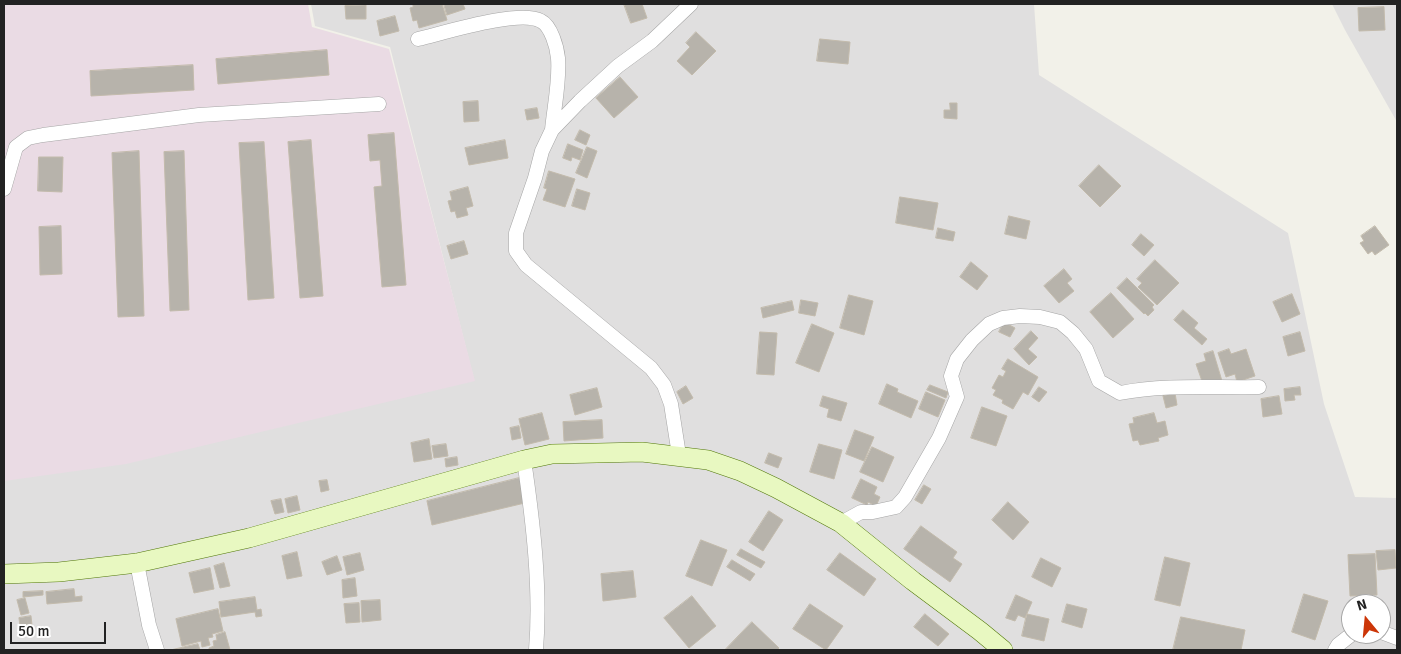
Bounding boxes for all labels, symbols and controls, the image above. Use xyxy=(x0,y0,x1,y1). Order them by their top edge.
north arrow xyxy=(1341,594,1391,644)
text: N xyxy=(1355,596,1369,615)
scale bar xyxy=(12,612,109,644)
text: 50 m xyxy=(18,622,49,640)

